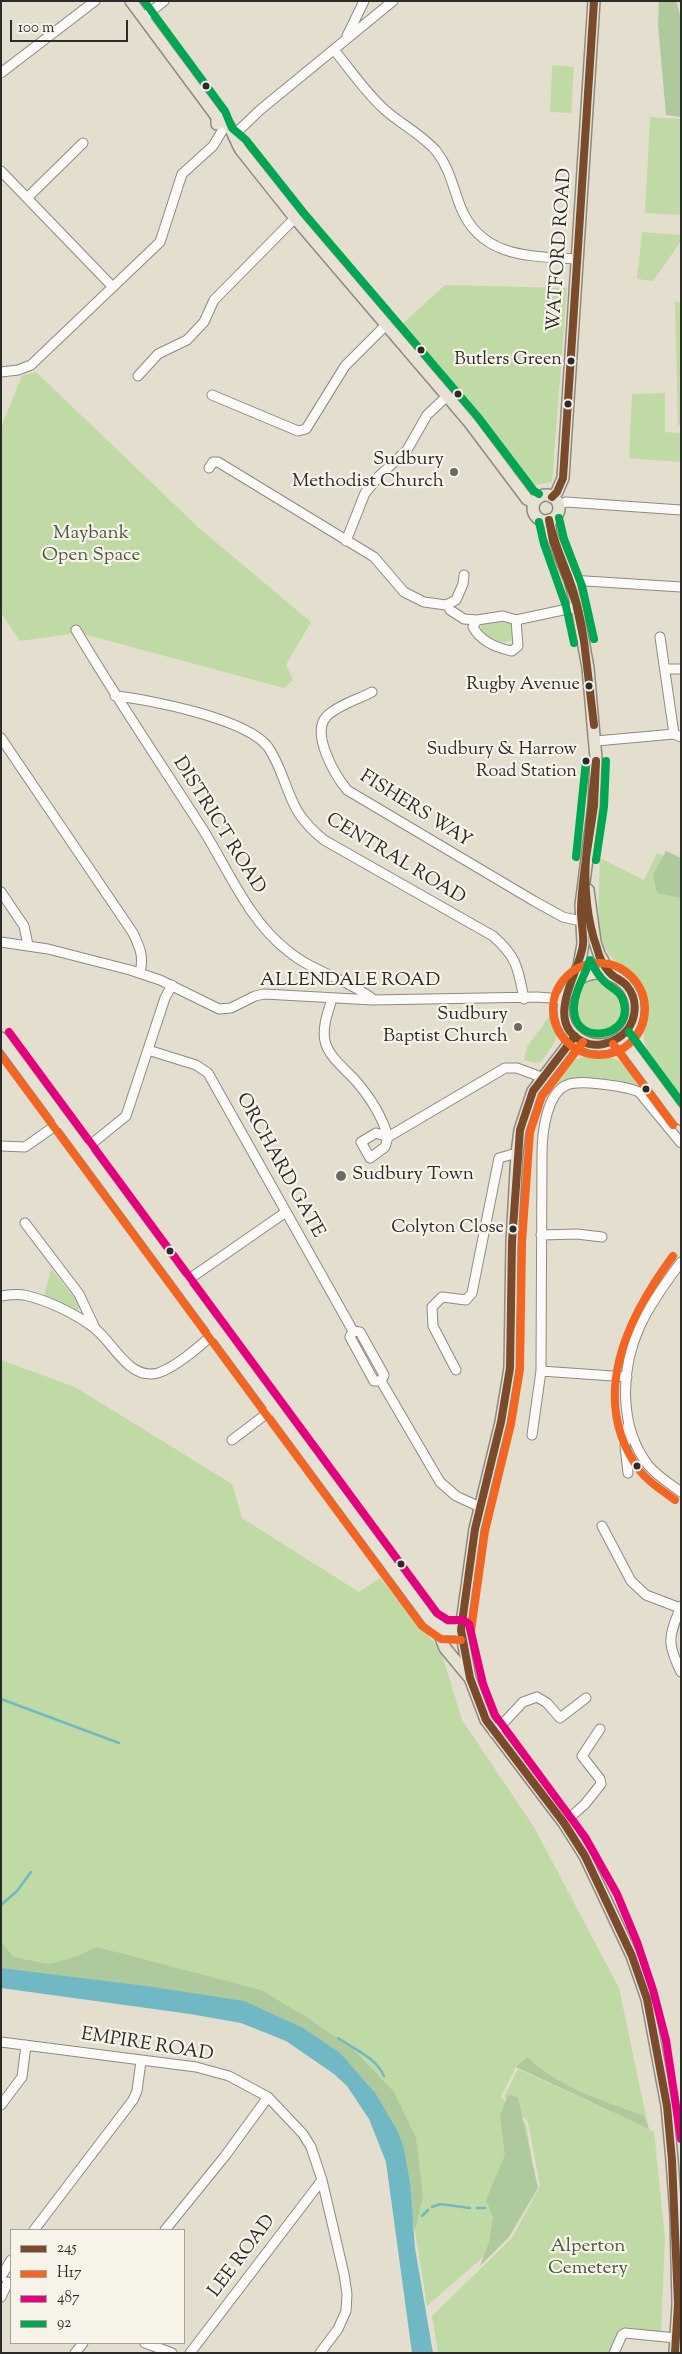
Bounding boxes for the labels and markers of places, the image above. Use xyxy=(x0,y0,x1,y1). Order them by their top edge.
unlabelled marker xyxy=(201,81,211,91)
unlabelled marker xyxy=(416,345,426,355)
place label: Butlers Green xyxy=(454,350,562,372)
marker: Butlers Green xyxy=(566,356,576,366)
unlabelled marker xyxy=(453,389,463,399)
unlabelled marker xyxy=(563,399,573,409)
place label: Sudbury Methodist Church xyxy=(292,450,444,494)
marker: Sudbury Methodist Church xyxy=(448,466,460,478)
place label: Rugby Avenue xyxy=(466,675,580,697)
marker: Rugby Avenue xyxy=(584,681,594,691)
place label: Sudbury & Harrow Road Station xyxy=(426,740,577,782)
marker: Sudbury & Harrow Road Station xyxy=(581,756,591,766)
place label: Sudbury Baptist Church xyxy=(383,1005,508,1049)
marker: Sudbury Baptist Church xyxy=(512,1021,524,1033)
unlabelled marker xyxy=(641,1084,651,1094)
place label: Sudbury Town xyxy=(352,1165,474,1187)
marker: Sudbury Town xyxy=(334,1169,348,1183)
place label: Colyton Close xyxy=(391,1218,504,1240)
marker: Colyton Close xyxy=(508,1224,518,1234)
unlabelled marker xyxy=(165,1246,175,1256)
unlabelled marker xyxy=(632,1461,642,1471)
unlabelled marker xyxy=(396,1559,406,1569)

